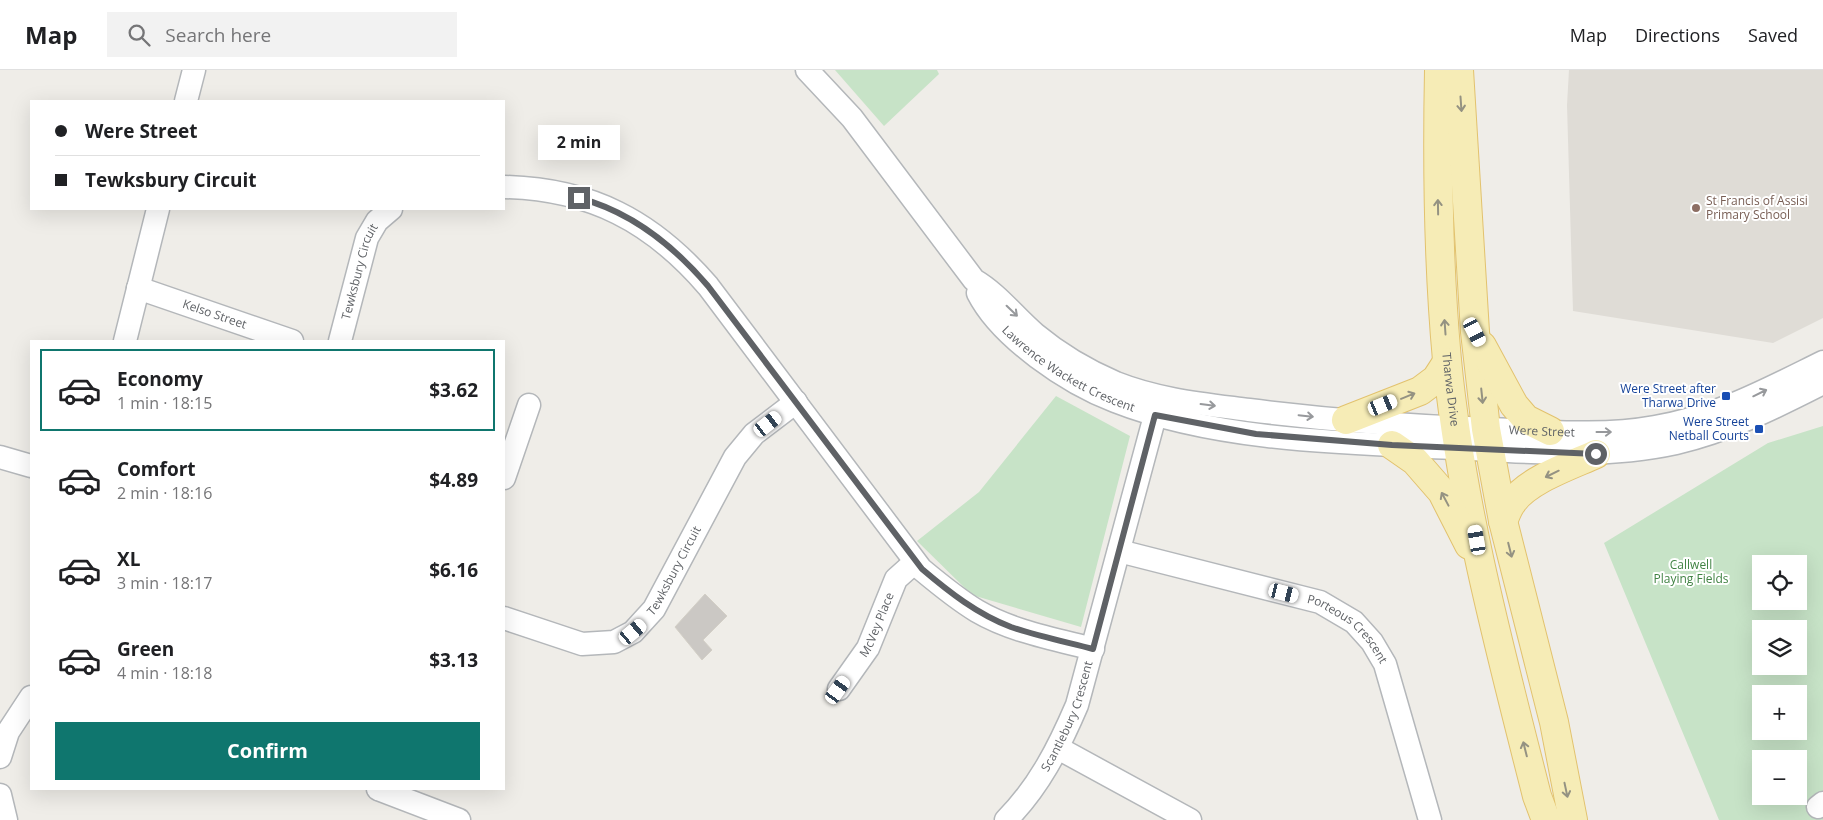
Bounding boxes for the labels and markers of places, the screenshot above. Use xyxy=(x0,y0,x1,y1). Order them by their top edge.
place label: St Francis of Assisi Primary School xyxy=(1706,192,1808,223)
marker: St Francis of Assisi Primary School xyxy=(1690,202,1702,214)
place label: Were Street after Tharwa Drive xyxy=(1620,380,1716,411)
marker: Were Street after Tharwa Drive xyxy=(1720,390,1732,402)
place label: Were Street Netball Courts xyxy=(1669,413,1749,444)
marker: Were Street Netball Courts xyxy=(1753,423,1765,435)

